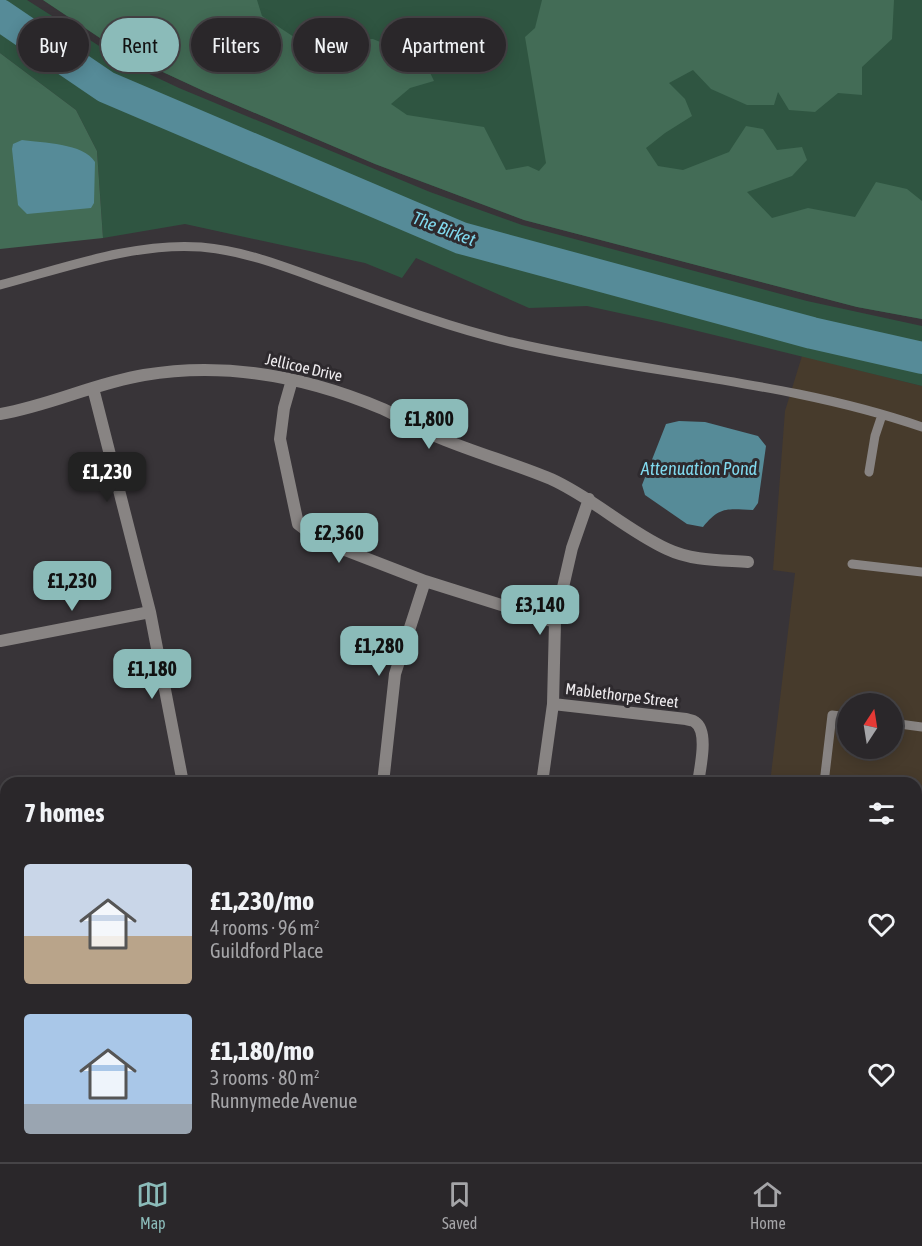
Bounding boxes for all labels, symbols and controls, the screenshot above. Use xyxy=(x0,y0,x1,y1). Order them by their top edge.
chip: Buy xyxy=(18,18,89,72)
chip: Rent xyxy=(101,18,179,72)
chip: Filters xyxy=(191,18,281,72)
chip: New xyxy=(293,18,369,72)
chip: Apartment xyxy=(381,18,506,72)
water label: The Birket xyxy=(410,207,479,250)
street label: Jellicoe Drive xyxy=(264,349,344,385)
pin: £1,800 xyxy=(380,399,478,450)
text: £1,800 xyxy=(404,407,454,430)
pin: £1,230 xyxy=(58,452,156,503)
water label: Attenuation Pond xyxy=(640,458,758,479)
text: £1,230 xyxy=(82,460,132,483)
pin: £2,360 xyxy=(290,513,388,564)
text: £2,360 xyxy=(314,521,364,544)
pin: £1,230 xyxy=(23,561,121,612)
text: £1,230 xyxy=(47,569,97,592)
pin: £3,140 xyxy=(491,585,589,636)
text: £3,140 xyxy=(515,593,565,616)
pin: £1,280 xyxy=(330,626,428,677)
text: £1,280 xyxy=(354,634,404,657)
pin: £1,180 xyxy=(103,649,201,700)
text: £1,180 xyxy=(127,657,177,680)
street label: Mablethorpe Street xyxy=(564,679,680,712)
north arrow xyxy=(837,693,903,759)
map controls xyxy=(837,693,903,759)
icon: filters xyxy=(865,797,898,830)
text: 7 homes xyxy=(24,798,104,828)
text: £1,230/mo xyxy=(210,886,314,916)
icon: home xyxy=(72,888,144,960)
icon: heart xyxy=(865,908,898,941)
text: 4 rooms · 96 m² xyxy=(210,916,320,939)
text: Guildford Place xyxy=(210,939,323,962)
text: £1,180/mo xyxy=(210,1036,314,1066)
icon: home xyxy=(72,1038,144,1110)
icon: heart xyxy=(865,1058,898,1091)
text: 3 rooms · 80 m² xyxy=(210,1066,320,1089)
text: Runnymede Avenue xyxy=(210,1089,357,1112)
tab: Map xyxy=(136,1178,169,1232)
tab: Saved xyxy=(442,1178,477,1232)
tab: Home xyxy=(750,1178,786,1232)

